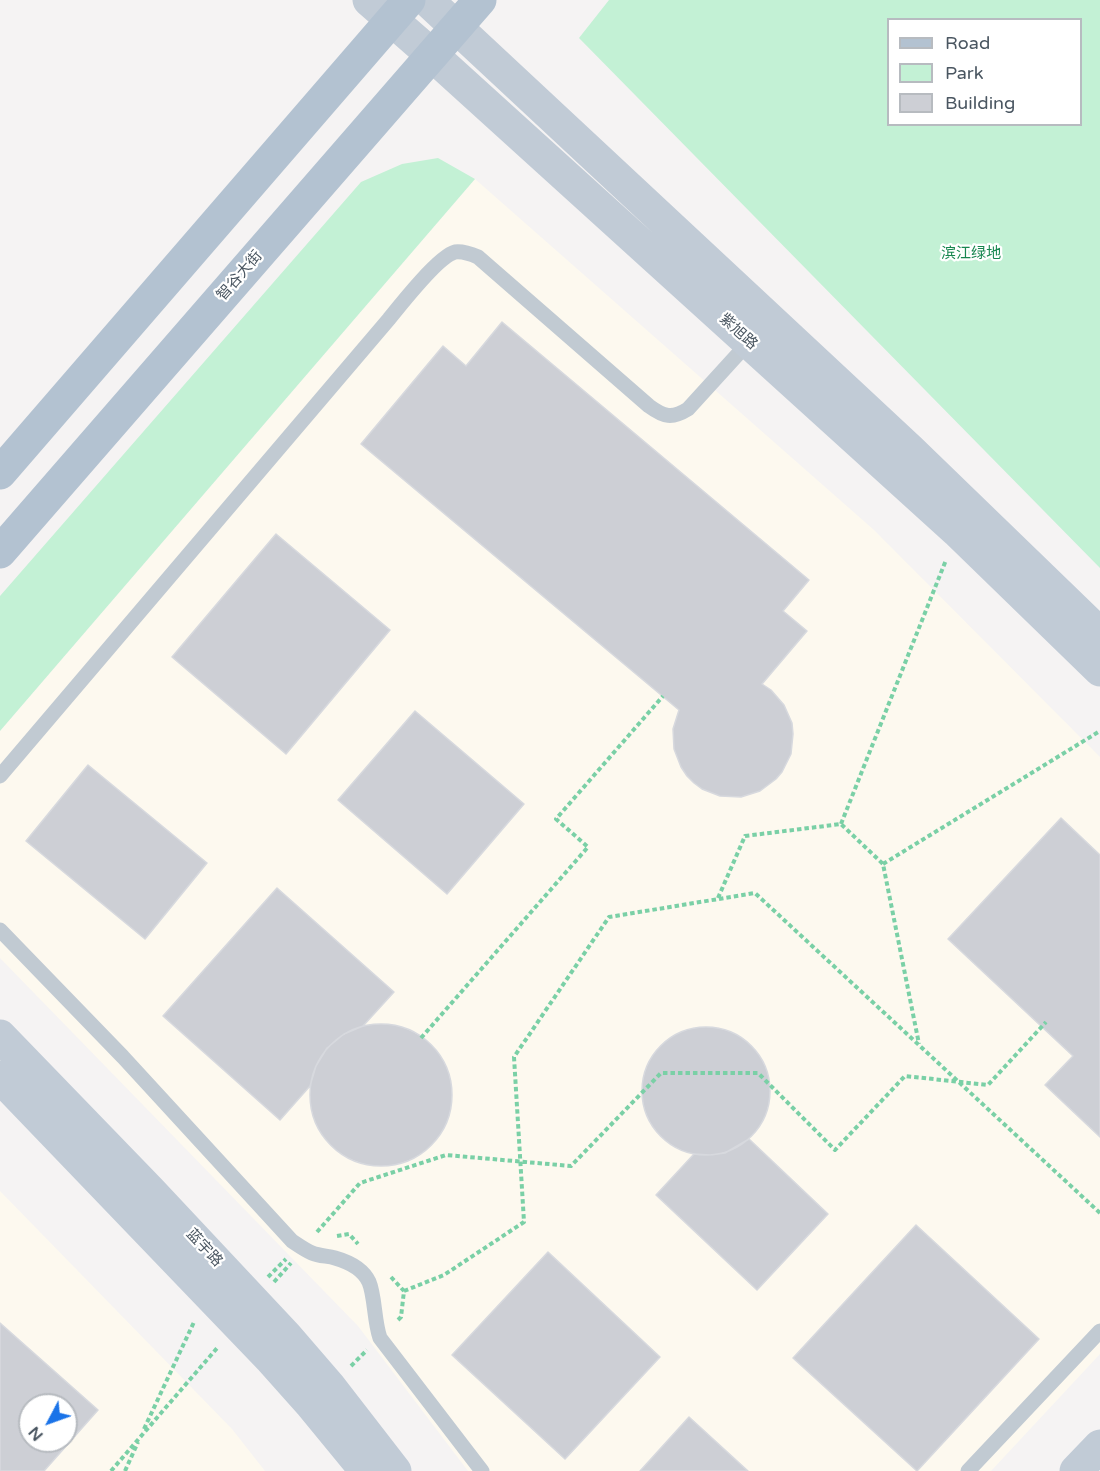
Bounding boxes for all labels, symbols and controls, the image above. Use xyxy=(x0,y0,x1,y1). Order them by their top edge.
legend xyxy=(887,18,1082,126)
text: Road xyxy=(945,32,990,54)
text: Park xyxy=(945,62,983,84)
text: Building xyxy=(945,92,1015,114)
park label: 滨江绿地 xyxy=(941,245,1001,263)
street label: 智谷大街 xyxy=(214,247,266,305)
street label: 紫旭路 xyxy=(715,310,761,354)
street label: 蓝宇路 xyxy=(182,1225,226,1271)
north arrow xyxy=(18,1393,78,1453)
text: N xyxy=(24,1422,48,1445)

